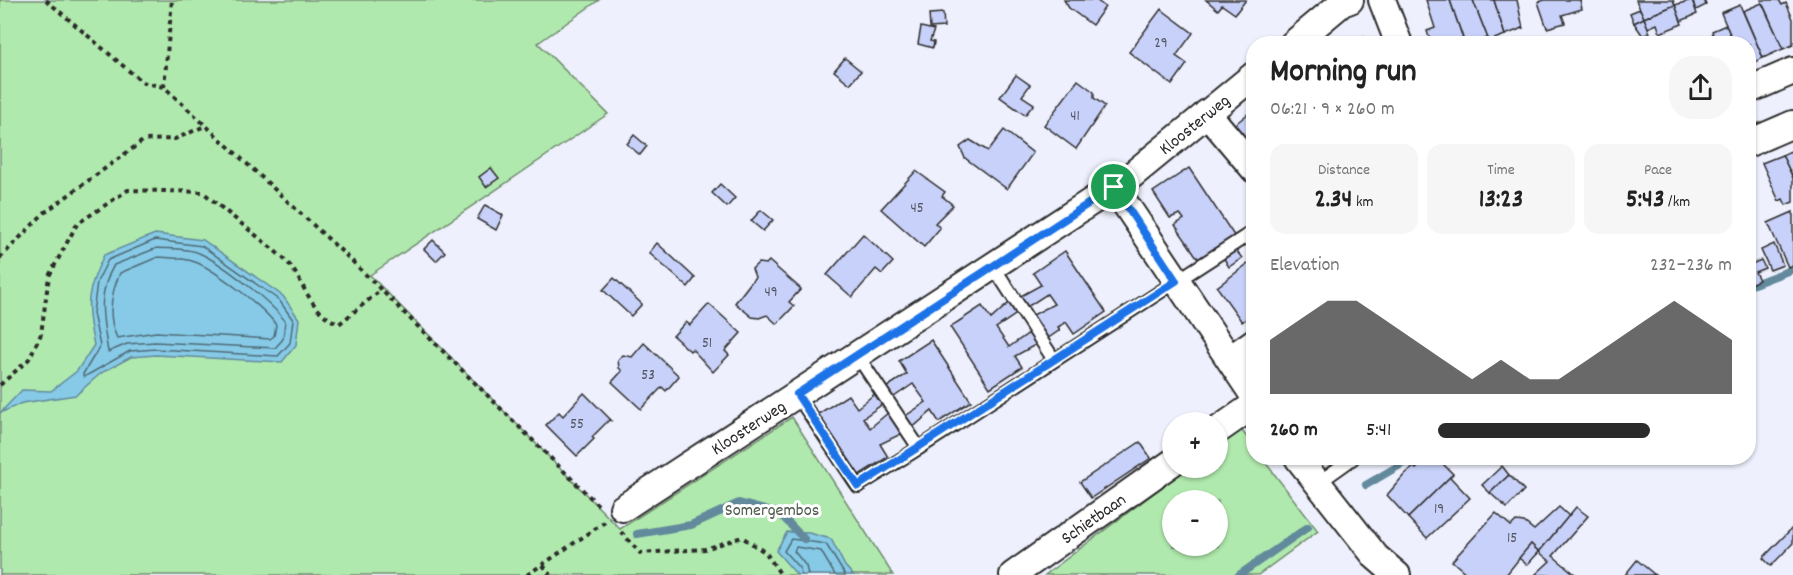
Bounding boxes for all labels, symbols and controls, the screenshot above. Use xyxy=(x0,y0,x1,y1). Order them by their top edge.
house number: 29 xyxy=(1154,33,1168,55)
text: Morning run xyxy=(1270,50,1417,97)
button: share xyxy=(1669,56,1732,119)
street label: Kloosterweg xyxy=(1155,89,1236,162)
text: 06:21 · 9 × 260 m xyxy=(1270,96,1395,124)
house number: 41 xyxy=(1070,106,1080,128)
text: Distance xyxy=(1318,159,1370,182)
text: Time xyxy=(1487,159,1515,182)
text: Pace xyxy=(1644,159,1672,182)
pin xyxy=(1088,161,1139,212)
icon: arrive xyxy=(1097,170,1130,203)
text: 2.34 xyxy=(1314,182,1352,219)
text: 13:23 xyxy=(1479,182,1523,219)
text: 5:43 xyxy=(1626,182,1664,219)
text: km xyxy=(1352,191,1374,214)
text: /km xyxy=(1664,191,1690,214)
house number: 45 xyxy=(910,198,924,220)
text: Elevation xyxy=(1270,252,1340,280)
text: 232–236 m xyxy=(1650,252,1732,280)
house number: 49 xyxy=(764,282,778,304)
house number: 51 xyxy=(702,333,712,355)
house number: 53 xyxy=(641,365,655,387)
street label: Kloosterweg xyxy=(707,395,792,463)
map controls xyxy=(1162,412,1228,556)
button: + xyxy=(1162,412,1228,478)
house number: 55 xyxy=(570,414,584,436)
text: 260 m xyxy=(1270,417,1318,445)
text: 5:41 xyxy=(1366,417,1391,445)
street label: Schietbaan xyxy=(1057,489,1132,552)
button: − xyxy=(1162,490,1228,556)
park label: Somergembos xyxy=(725,499,819,524)
house number: 19 xyxy=(1434,499,1444,521)
house number: 15 xyxy=(1507,528,1517,550)

